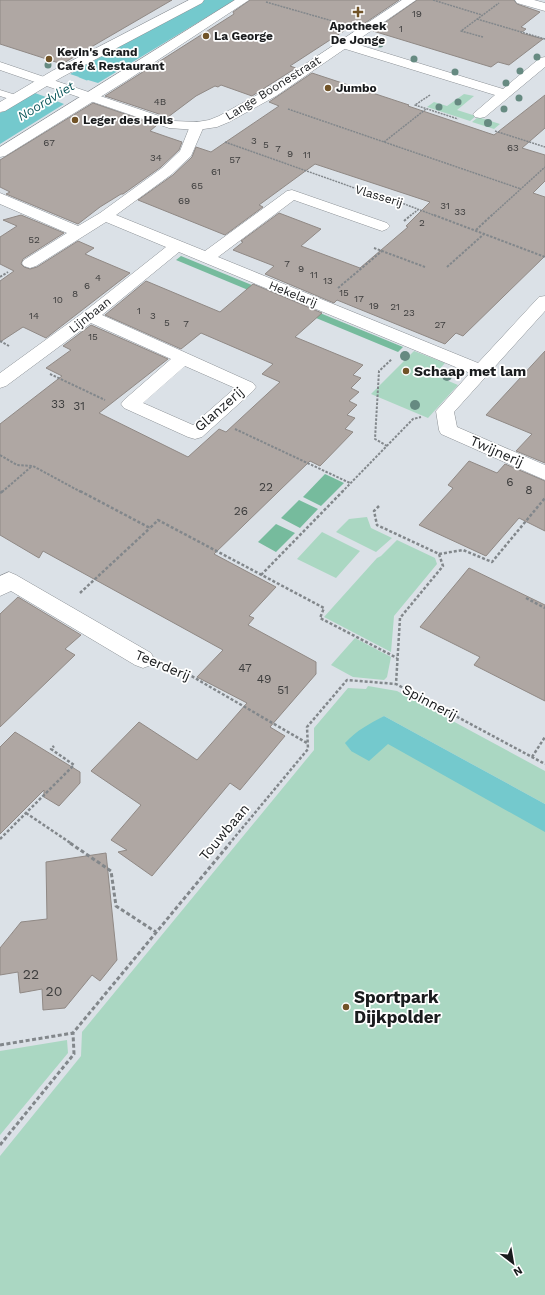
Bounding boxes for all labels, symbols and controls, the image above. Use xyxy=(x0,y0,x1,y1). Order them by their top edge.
marker: Apotheek De Jonge xyxy=(353,7,363,17)
house number: 19 xyxy=(412,8,422,19)
place label: Apotheek De Jonge xyxy=(330,19,387,47)
house number: 1 xyxy=(399,23,403,34)
place label: La George xyxy=(214,29,273,43)
marker: La George xyxy=(201,31,211,41)
place label: Kevin's Grand Café & Restaurant xyxy=(57,45,165,73)
street label: Lange Boonestraat xyxy=(223,53,323,123)
marker: Kevin's Grand Café & Restaurant xyxy=(44,54,54,64)
water label: Noordvliet xyxy=(15,78,78,124)
place label: Jumbo xyxy=(336,81,377,95)
marker: Jumbo xyxy=(323,83,333,93)
house number: 4B xyxy=(154,96,166,107)
place label: Leger des Heils xyxy=(83,113,174,127)
marker: Leger des Heils xyxy=(70,115,80,125)
house number: 3 xyxy=(251,135,257,146)
house number: 67 xyxy=(43,137,55,148)
house number: 5 xyxy=(263,139,269,150)
house number: 63 xyxy=(507,142,519,153)
house number: 7 xyxy=(275,143,281,154)
house number: 9 xyxy=(287,148,293,159)
house number: 11 xyxy=(303,149,311,160)
house number: 34 xyxy=(150,152,162,163)
house number: 57 xyxy=(229,154,241,165)
house number: 61 xyxy=(211,166,221,177)
house number: 65 xyxy=(191,180,203,191)
street label: Vlasserij xyxy=(353,182,405,210)
house number: 69 xyxy=(178,195,190,206)
house number: 31 xyxy=(440,200,450,211)
house number: 33 xyxy=(454,206,466,217)
house number: 2 xyxy=(419,217,425,228)
house number: 52 xyxy=(28,234,40,245)
house number: 7 xyxy=(284,258,290,269)
house number: 9 xyxy=(298,263,304,274)
house number: 11 xyxy=(310,269,318,280)
house number: 4 xyxy=(95,272,101,283)
house number: 13 xyxy=(323,275,333,286)
street label: Hekelarij xyxy=(267,278,319,310)
house number: 6 xyxy=(84,280,90,291)
house number: 15 xyxy=(339,287,349,298)
house number: 8 xyxy=(72,288,78,299)
house number: 17 xyxy=(354,293,364,304)
house number: 10 xyxy=(53,294,63,305)
street label: Lijnbaan xyxy=(66,294,114,336)
house number: 19 xyxy=(369,300,379,311)
house number: 21 xyxy=(390,301,400,312)
house number: 1 xyxy=(137,305,141,316)
house number: 23 xyxy=(403,307,415,318)
house number: 14 xyxy=(29,310,39,321)
house number: 3 xyxy=(150,310,156,321)
house number: 5 xyxy=(164,317,170,328)
house number: 7 xyxy=(183,318,189,329)
house number: 27 xyxy=(434,319,446,330)
house number: 15 xyxy=(88,331,98,342)
place label: Schaap met lam xyxy=(414,363,526,379)
marker: Schaap met lam xyxy=(401,366,411,376)
street label: Glanzerij xyxy=(191,383,247,435)
house number: 33 xyxy=(51,397,65,411)
house number: 31 xyxy=(73,399,85,413)
street label: Twijnerij xyxy=(468,432,526,470)
house number: 6 xyxy=(506,475,514,489)
house number: 22 xyxy=(259,480,273,494)
house number: 8 xyxy=(525,483,533,497)
house number: 26 xyxy=(234,504,248,518)
street label: Teerderij xyxy=(133,646,193,684)
house number: 47 xyxy=(238,661,252,675)
house number: 49 xyxy=(257,672,271,686)
street label: Spinnerij xyxy=(400,681,460,723)
house number: 51 xyxy=(277,683,289,697)
street label: Touwbaan xyxy=(196,800,252,864)
house number: 22 xyxy=(23,966,39,982)
house number: 20 xyxy=(46,983,62,999)
place label: Sportpark Dijkpolder xyxy=(354,987,442,1027)
marker: Sportpark Dijkpolder xyxy=(341,1002,351,1012)
north arrow xyxy=(493,1243,533,1283)
text: N xyxy=(511,1263,525,1279)

